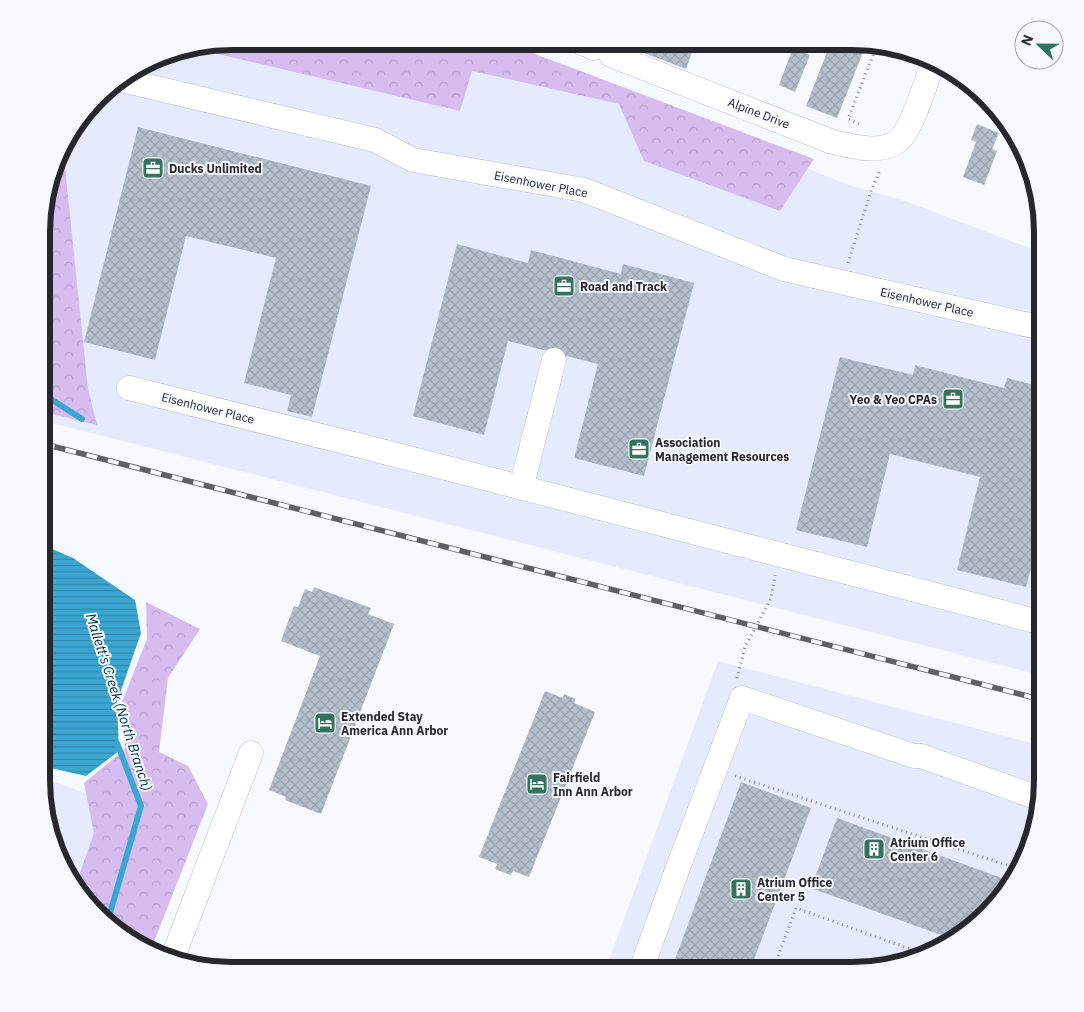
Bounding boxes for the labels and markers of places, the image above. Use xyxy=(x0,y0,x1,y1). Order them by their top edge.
office icon: Ducks Unlimited xyxy=(141,156,165,180)
place label: Ducks Unlimited xyxy=(169,161,262,176)
office icon: Road and Track xyxy=(552,274,576,298)
place label: Road and Track xyxy=(580,279,667,294)
office icon: Yeo & Yeo CPAs xyxy=(941,387,965,411)
place label: Yeo & Yeo CPAs xyxy=(850,392,937,407)
place label: Association Management Resources xyxy=(655,435,789,464)
office icon: Association Management Resources xyxy=(627,437,651,461)
place label: Extended Stay America Ann Arbor xyxy=(341,709,448,738)
hotel icon: Extended Stay America Ann Arbor xyxy=(313,711,337,735)
place label: Fairfield Inn Ann Arbor xyxy=(553,770,633,799)
hotel icon: Fairfield Inn Ann Arbor xyxy=(525,772,549,796)
place label: Atrium Office Center 6 xyxy=(890,835,965,864)
building icon: Atrium Office Center 6 xyxy=(862,837,886,861)
place label: Atrium Office Center 5 xyxy=(757,875,832,904)
building icon: Atrium Office Center 5 xyxy=(729,877,753,901)

